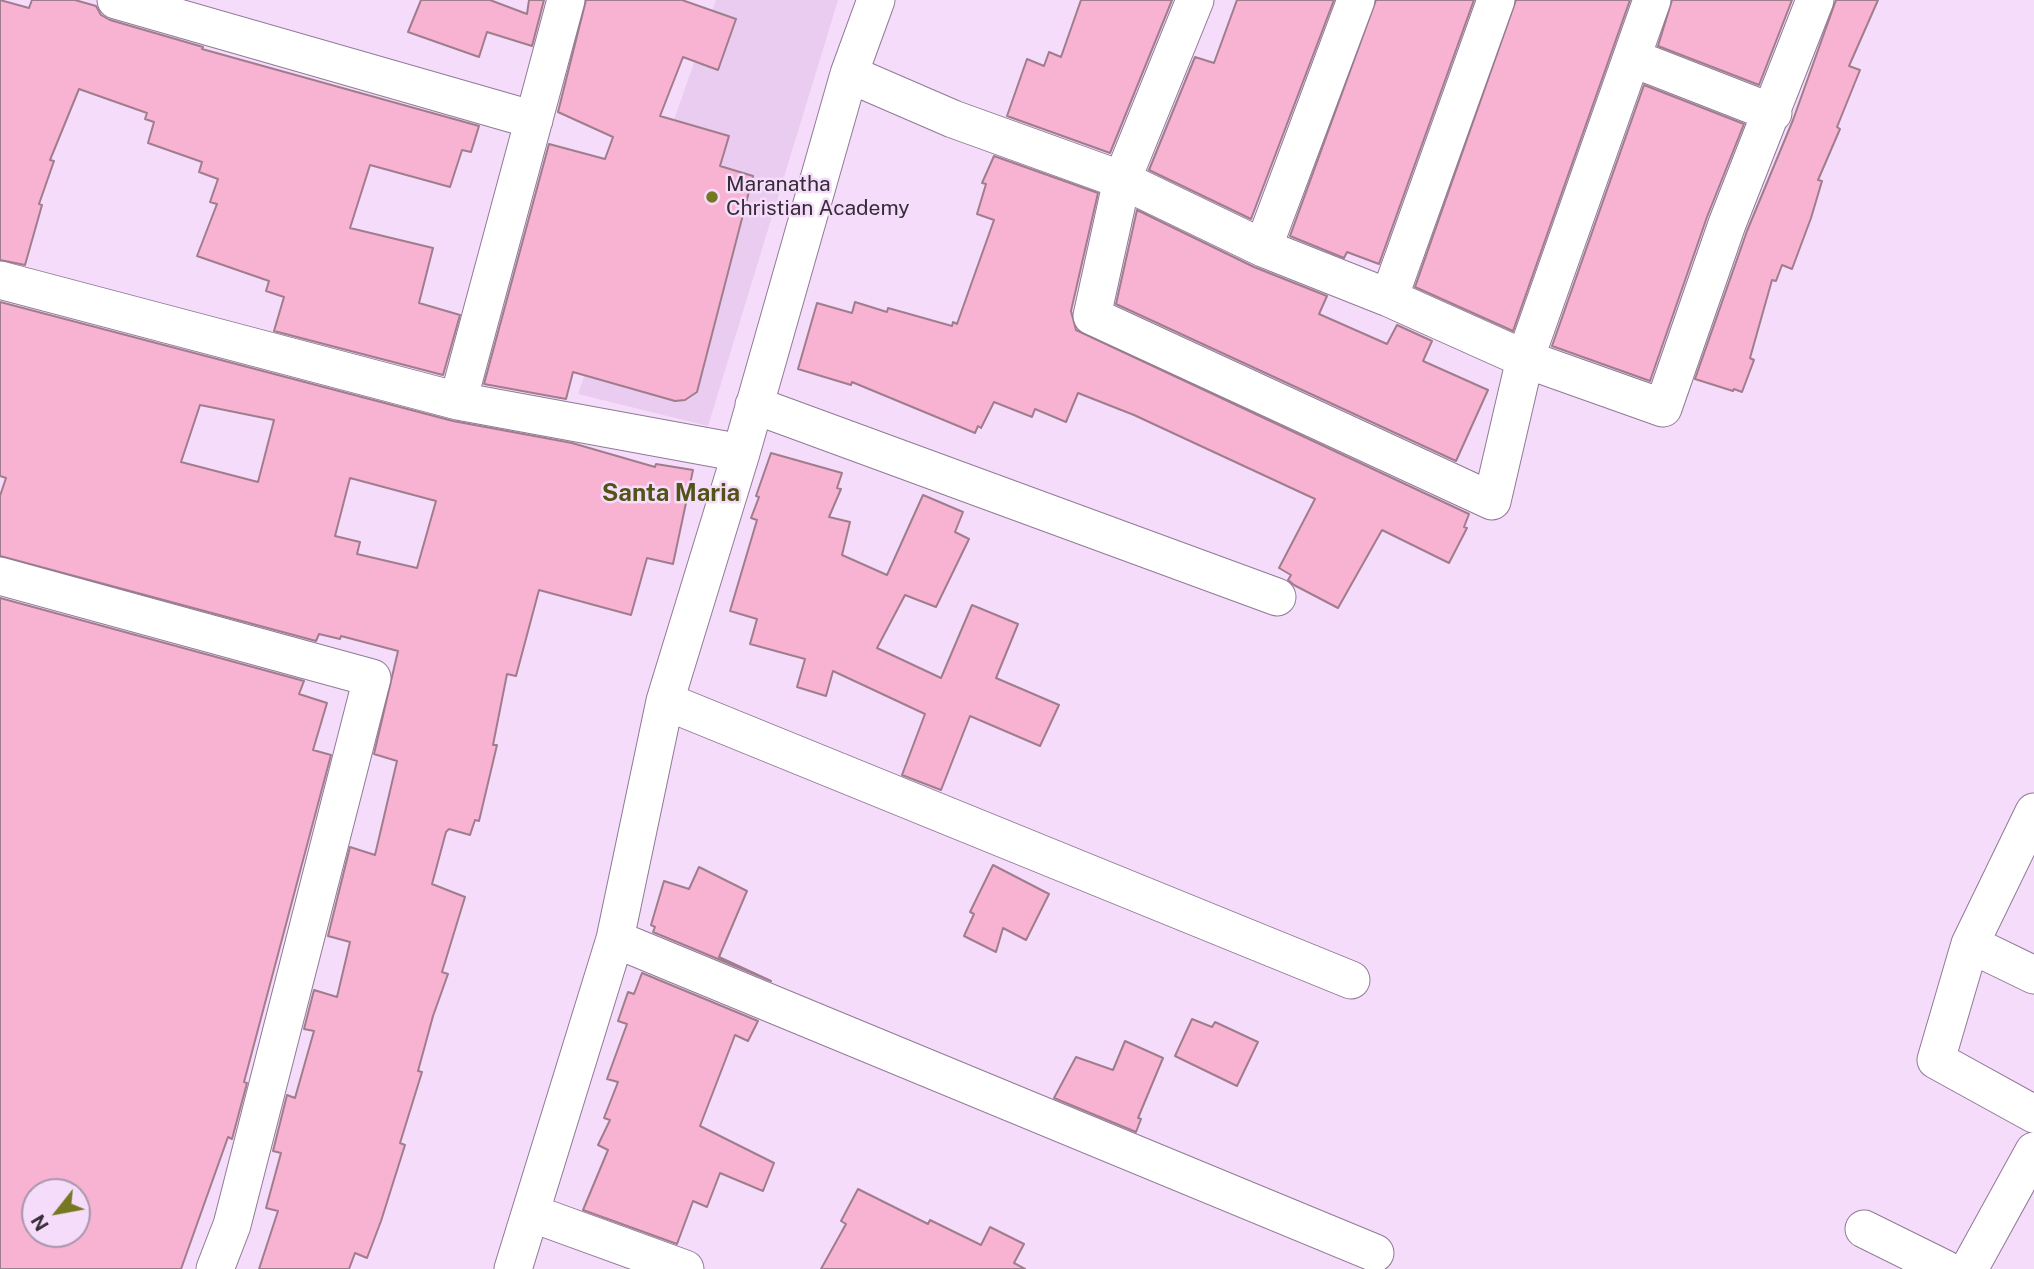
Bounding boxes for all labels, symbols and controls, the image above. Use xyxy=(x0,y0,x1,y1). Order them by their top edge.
place label: Maranatha Christian Academy xyxy=(726,172,910,222)
marker: Maranatha Christian Academy xyxy=(704,189,720,205)
district label: Santa Maria xyxy=(602,480,740,508)
north arrow xyxy=(21,1178,91,1248)
text: N xyxy=(26,1211,53,1235)

